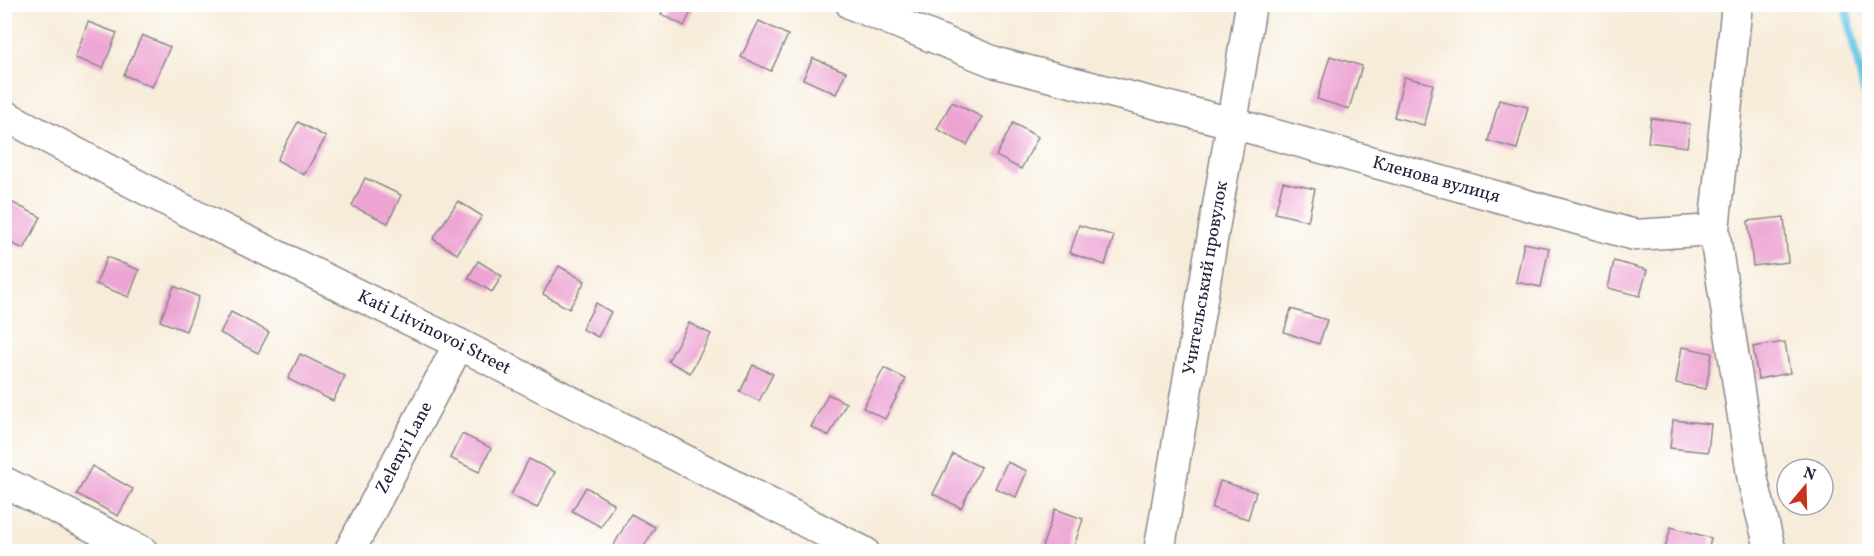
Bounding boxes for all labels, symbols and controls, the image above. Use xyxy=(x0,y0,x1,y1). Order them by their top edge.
street label: Кленова вулиця xyxy=(1369,150,1503,209)
street label: Учительський провулок xyxy=(1177,179,1234,377)
street label: Kati Litvinovoi Street xyxy=(353,284,515,381)
street label: Zelenyi Lane xyxy=(370,397,439,498)
north arrow xyxy=(1775,457,1835,517)
text: N xyxy=(1800,462,1819,487)

